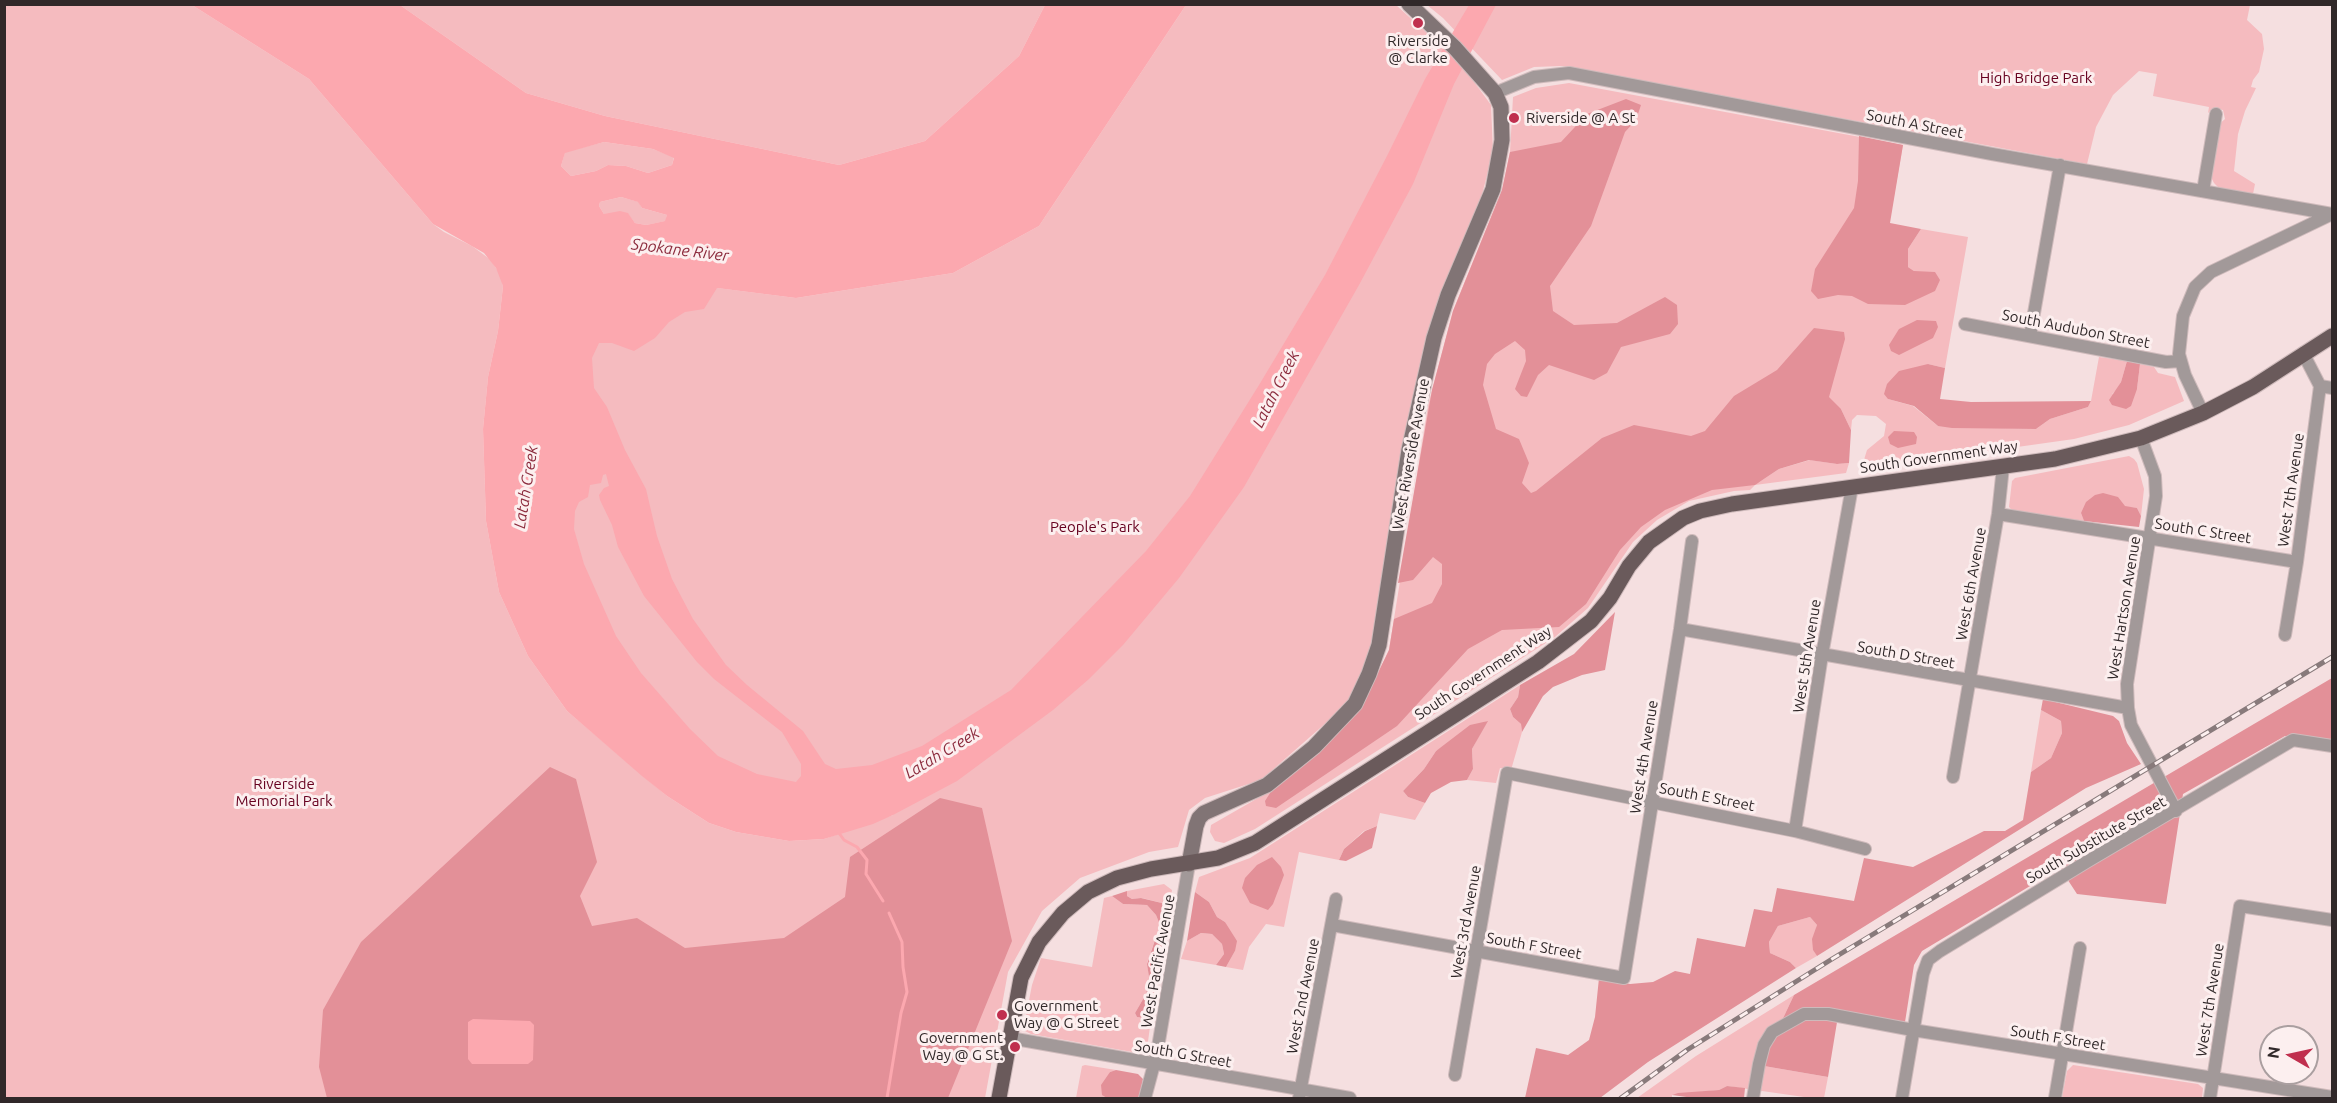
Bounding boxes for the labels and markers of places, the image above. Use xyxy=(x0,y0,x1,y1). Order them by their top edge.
marker: Riverside @ Clarke xyxy=(1411,16,1425,30)
place label: Riverside @ Clarke xyxy=(1387,32,1449,67)
place label: Riverside @ A St xyxy=(1526,109,1635,127)
marker: Riverside @ A St xyxy=(1507,111,1521,125)
place label: Government Way @ G Street xyxy=(1014,997,1119,1032)
marker: Government Way @ G Street xyxy=(995,1008,1009,1022)
place label: Government Way @ G St. xyxy=(919,1029,1003,1064)
marker: Government Way @ G St. xyxy=(1008,1040,1022,1054)

